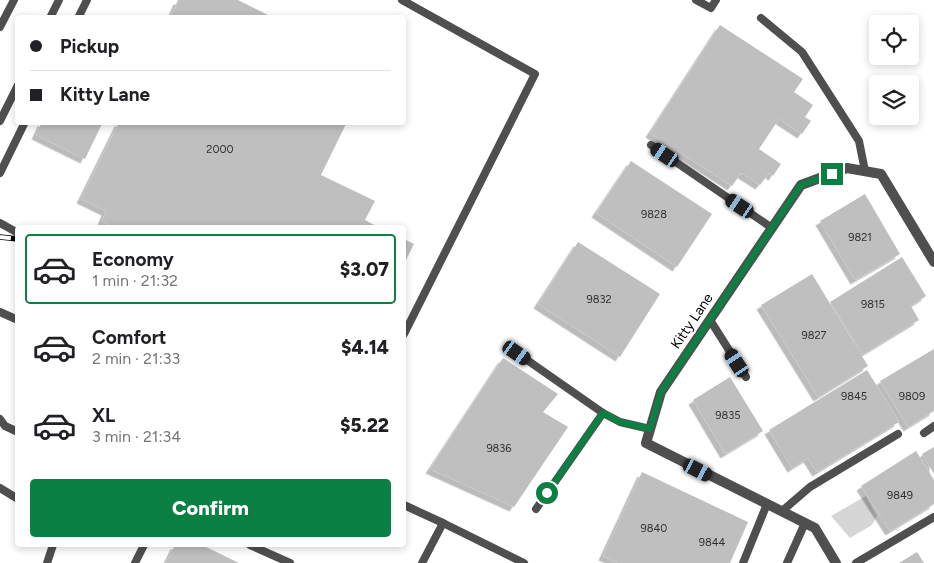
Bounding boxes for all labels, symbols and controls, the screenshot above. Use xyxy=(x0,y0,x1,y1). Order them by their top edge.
map controls xyxy=(869,15,919,125)
button: locate xyxy=(869,15,919,65)
text: Pickup xyxy=(60,35,119,58)
button: layers xyxy=(869,75,919,125)
text: Kitty Lane xyxy=(60,83,150,106)
car xyxy=(648,140,681,170)
house number: 2000 xyxy=(206,143,234,156)
route end xyxy=(821,163,843,185)
car xyxy=(723,191,756,221)
house number: 9828 xyxy=(641,208,667,221)
house number: 9821 xyxy=(848,231,872,244)
icon: car xyxy=(32,247,77,292)
text: Economy xyxy=(92,248,174,271)
text: $3.07 xyxy=(340,258,389,281)
text: 1 min · 21:32 xyxy=(92,271,178,290)
street label: Kitty Lane xyxy=(667,290,717,352)
house number: 9832 xyxy=(586,293,612,306)
house number: 9815 xyxy=(861,298,885,311)
icon: car xyxy=(32,325,77,370)
text: Comfort xyxy=(92,326,167,349)
house number: 9827 xyxy=(801,329,827,342)
text: $4.14 xyxy=(341,336,389,359)
car xyxy=(500,338,533,368)
car xyxy=(722,346,751,380)
text: 2 min · 21:33 xyxy=(92,349,180,368)
house number: 9845 xyxy=(841,390,867,403)
house number: 9809 xyxy=(899,390,925,403)
icon: car xyxy=(32,403,77,448)
text: XL xyxy=(92,404,115,427)
house number: 9835 xyxy=(715,409,741,422)
text: $5.22 xyxy=(340,414,389,437)
text: 3 min · 21:34 xyxy=(92,427,181,446)
house number: 9836 xyxy=(486,442,512,455)
car xyxy=(681,457,714,483)
button: Confirm xyxy=(30,479,391,537)
route start xyxy=(536,482,558,504)
house number: 9849 xyxy=(887,489,913,502)
house number: 9840 xyxy=(641,522,667,535)
house number: 9844 xyxy=(699,536,725,549)

